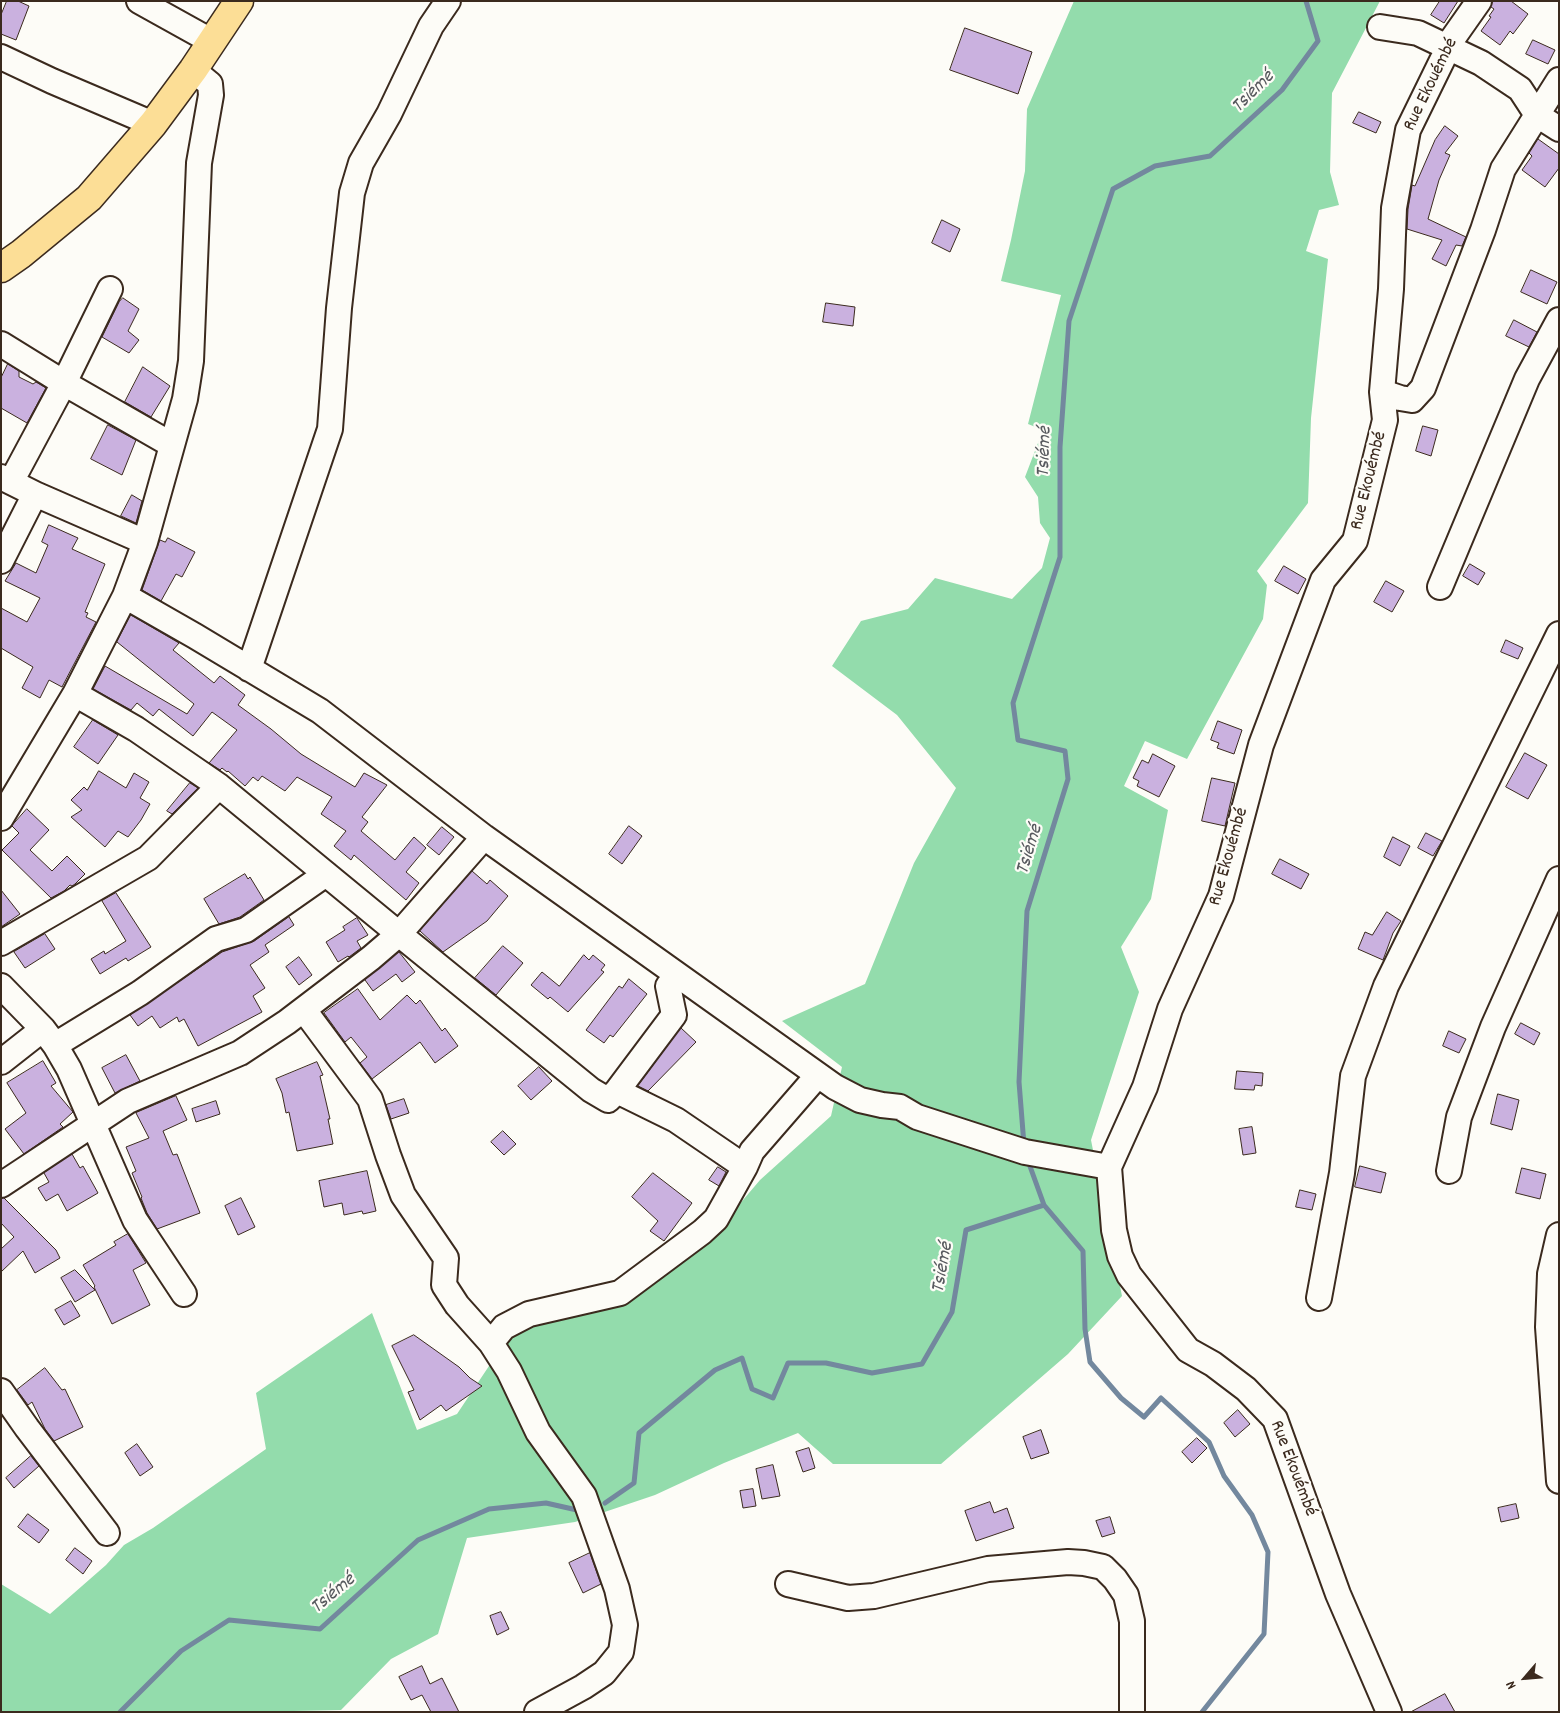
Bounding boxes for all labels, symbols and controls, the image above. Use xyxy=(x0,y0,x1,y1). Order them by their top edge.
street label: Rue Ekouémbé xyxy=(1400,35,1464,135)
water label: Tsiémé xyxy=(1227,66,1281,120)
water label: Tsiémé xyxy=(1033,426,1059,478)
street label: Rue Ekouémbé xyxy=(1347,429,1393,533)
street label: Rue Ekouémbé xyxy=(1205,805,1255,909)
water label: Tsiémé xyxy=(1012,822,1050,878)
water label: Tsiémé xyxy=(928,1241,960,1295)
street label: Rue Ekouémbé xyxy=(1263,1418,1321,1520)
water label: Tsiémé xyxy=(307,1569,361,1621)
north arrow xyxy=(1500,1653,1550,1703)
text: N xyxy=(1501,1677,1522,1692)

